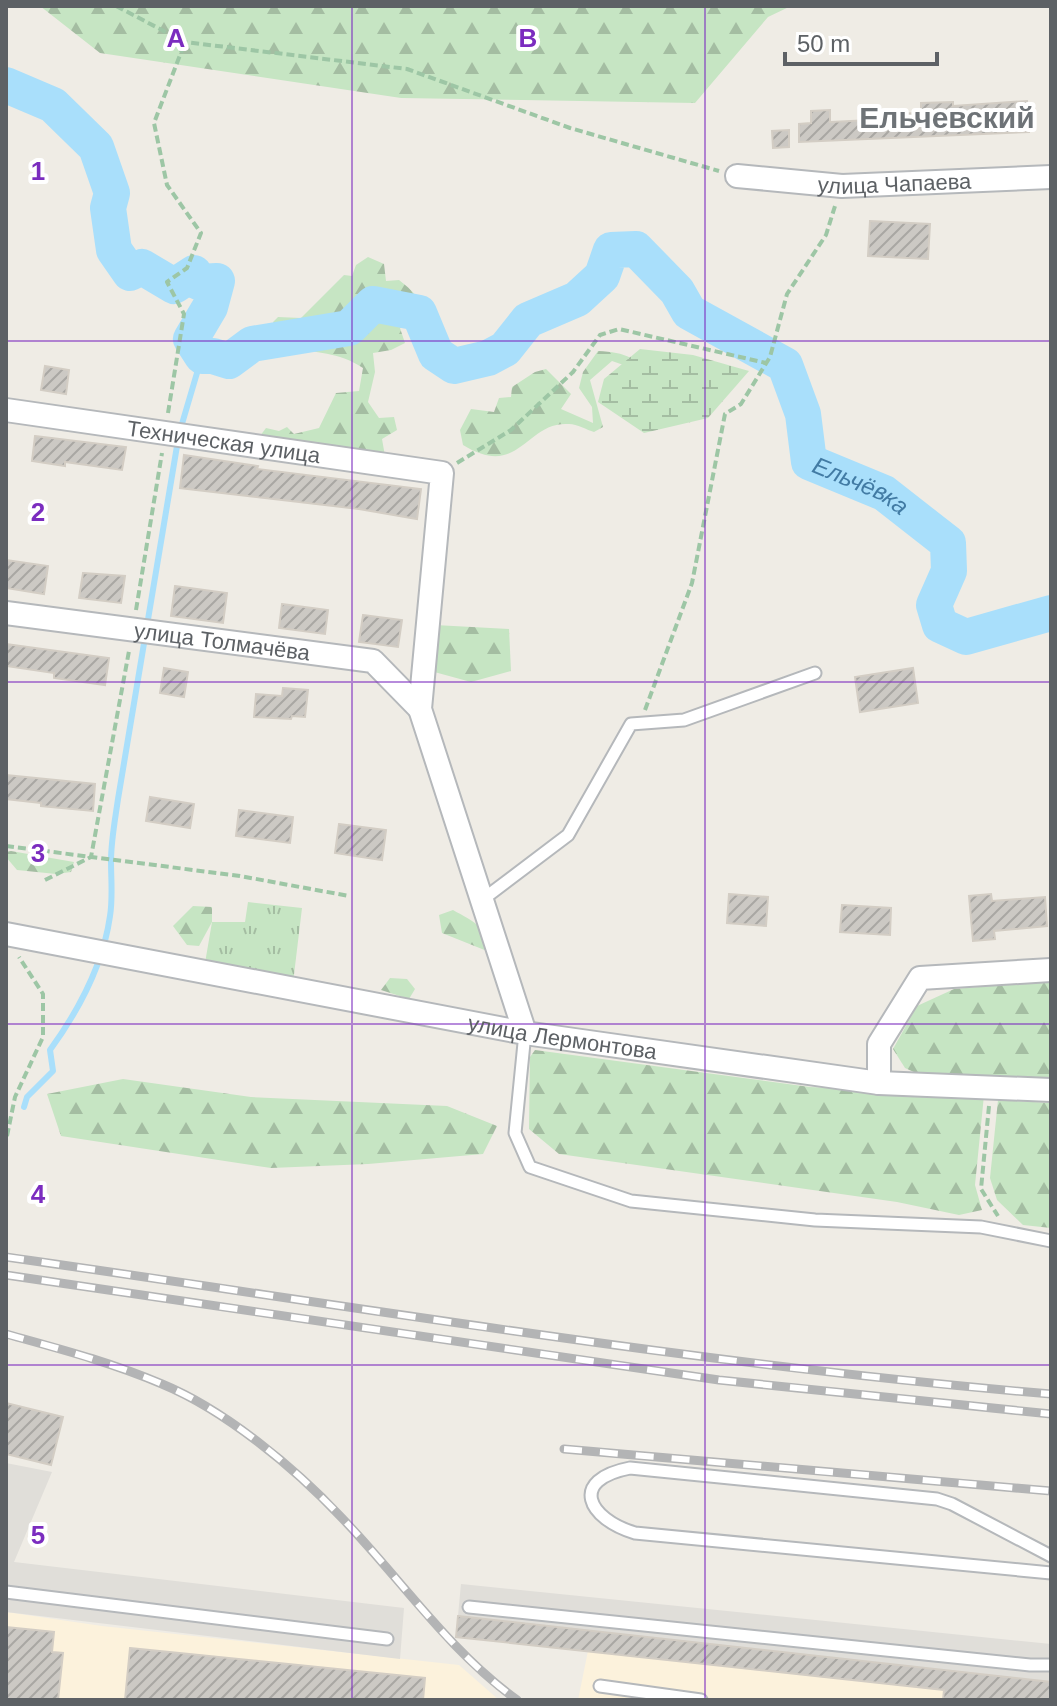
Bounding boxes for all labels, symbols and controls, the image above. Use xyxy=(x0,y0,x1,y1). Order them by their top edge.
scale bar xyxy=(785,16,937,66)
text: A xyxy=(167,23,186,53)
text: B xyxy=(519,23,537,53)
text: 50 m xyxy=(797,30,850,57)
district label: Ельчевский xyxy=(859,101,1035,134)
text: 1 xyxy=(31,156,45,186)
street label: улица Чапаева xyxy=(817,168,973,199)
street label: Техническая улица xyxy=(125,416,323,468)
water label: Ельчёвка xyxy=(809,451,914,520)
text: 2 xyxy=(31,497,45,527)
street label: улица Толмачёва xyxy=(133,618,312,666)
text: 3 xyxy=(31,838,45,868)
street label: улица Лермонтова xyxy=(466,1010,659,1065)
text: 4 xyxy=(31,1179,46,1209)
text: 5 xyxy=(31,1520,45,1550)

